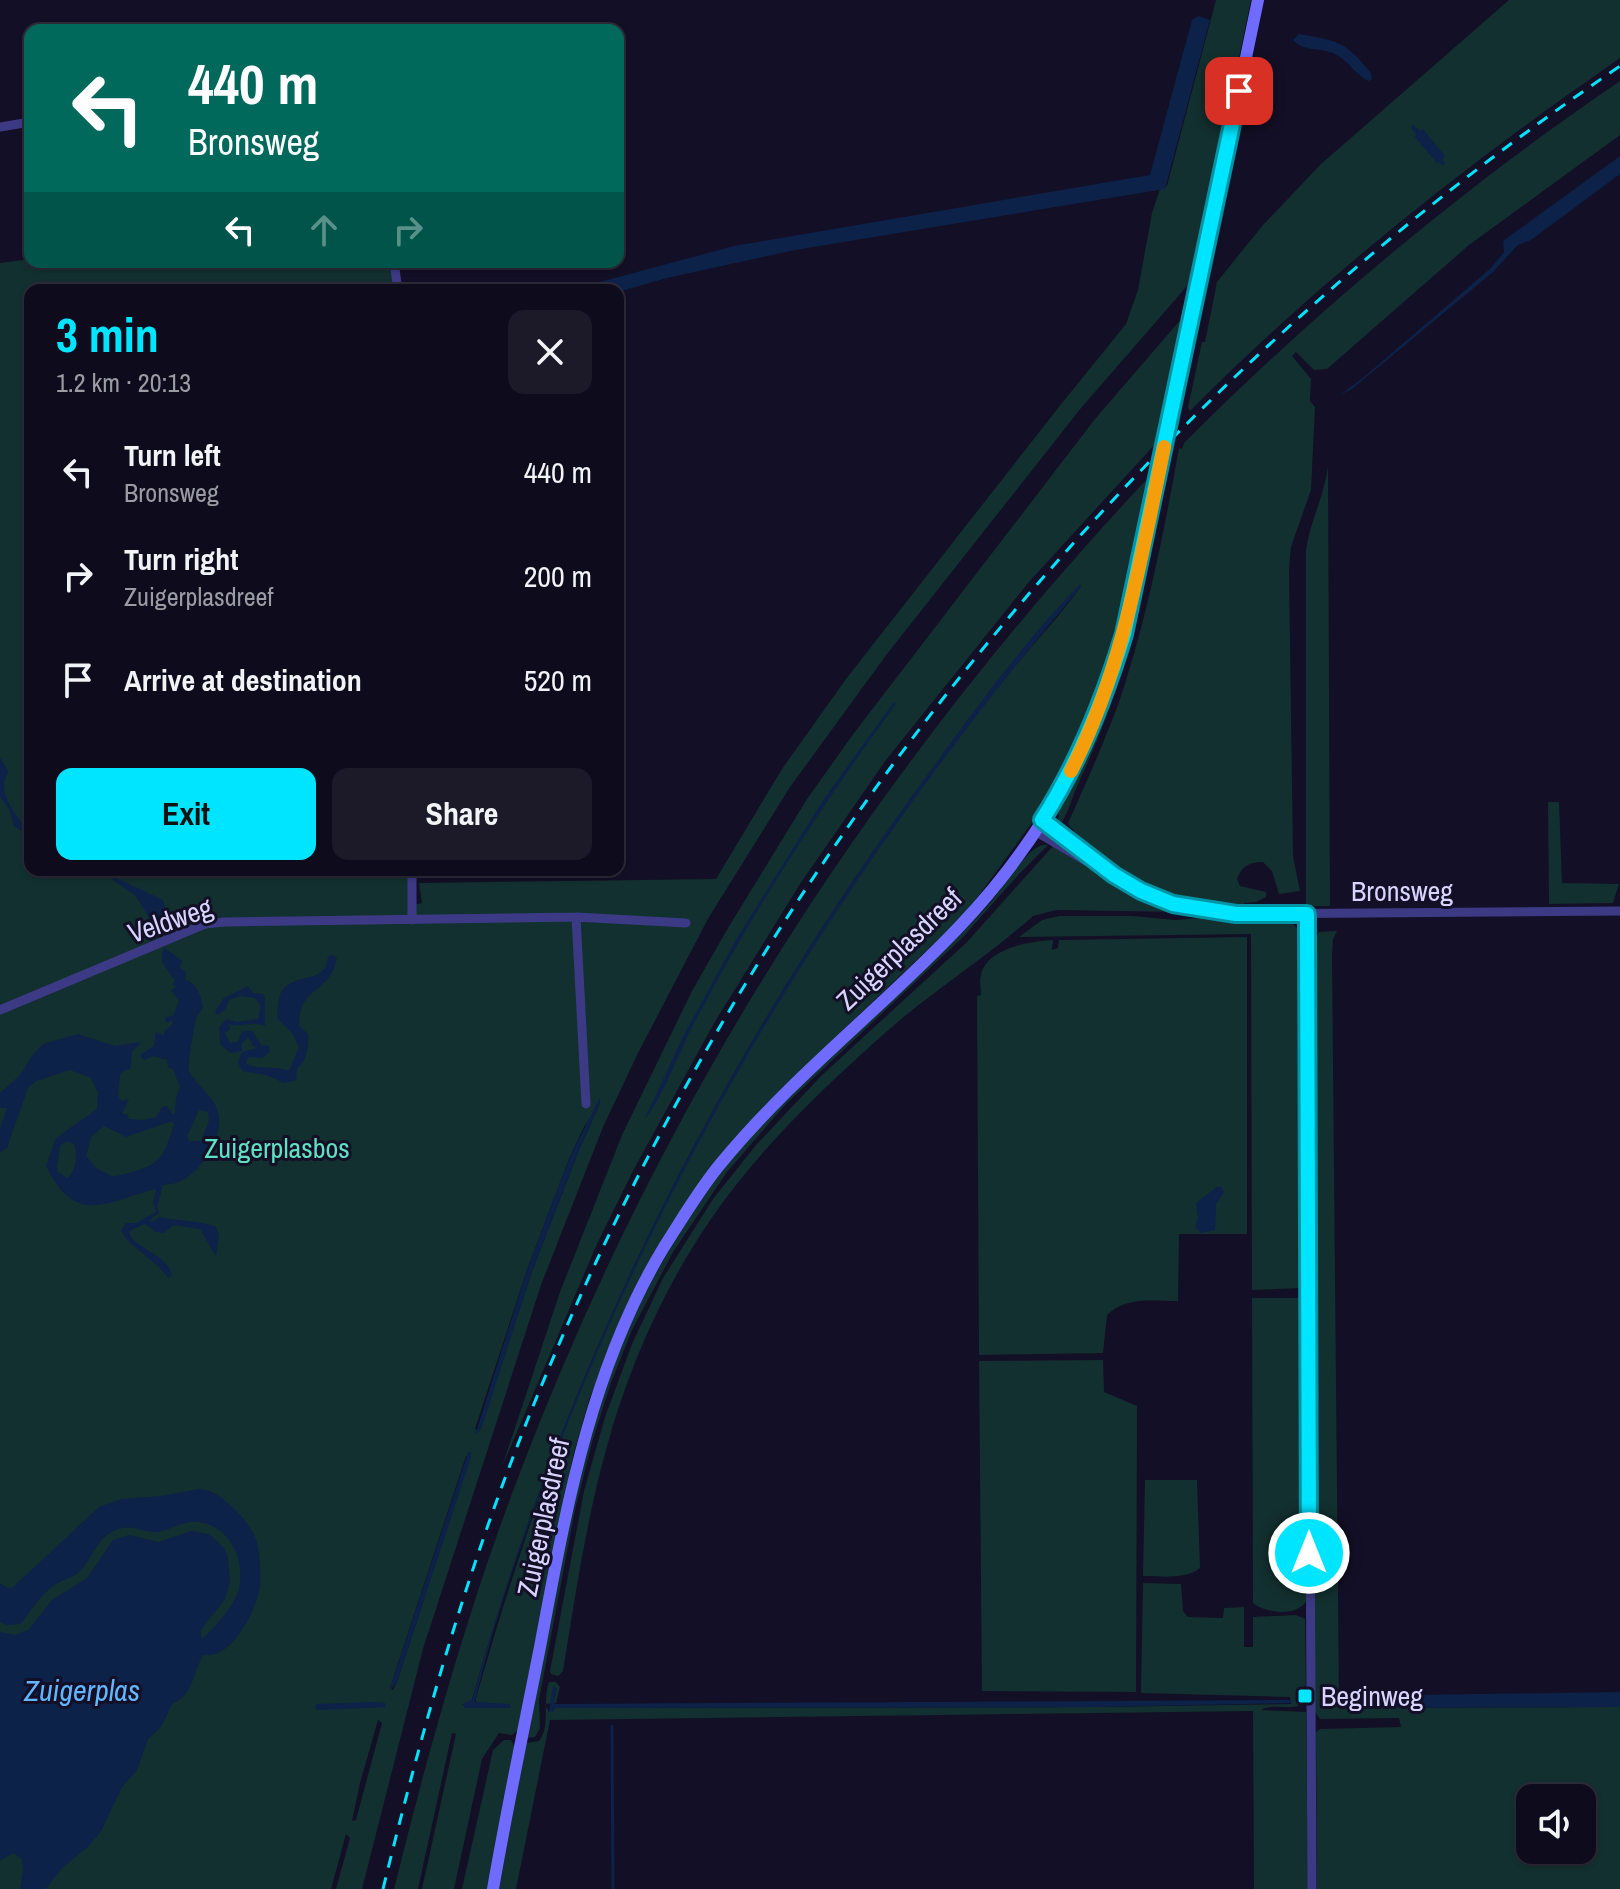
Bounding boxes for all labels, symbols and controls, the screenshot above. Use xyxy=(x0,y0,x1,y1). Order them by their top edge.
text: 440 m xyxy=(188,46,318,121)
icon: left xyxy=(56,56,160,160)
pin xyxy=(1205,57,1273,125)
icon: arrive xyxy=(1217,69,1261,113)
text: Bronsweg xyxy=(188,118,319,166)
icon: left xyxy=(218,208,262,252)
icon: ahead xyxy=(302,208,346,252)
icon: right xyxy=(386,208,430,252)
text: 3 min xyxy=(56,302,159,367)
button: close xyxy=(508,310,592,394)
text: 1.2 km · 20:13 xyxy=(56,365,191,400)
text: Turn left xyxy=(124,435,221,475)
icon: left xyxy=(56,450,100,494)
text: 440 m xyxy=(524,452,592,492)
text: Bronsweg xyxy=(124,475,219,510)
text: Turn right xyxy=(124,539,238,579)
icon: right xyxy=(56,554,100,598)
text: 200 m xyxy=(524,556,592,596)
text: Zuigerplasdreef xyxy=(124,579,273,614)
icon: arrive xyxy=(56,658,100,702)
text: Arrive at destination xyxy=(124,660,362,700)
text: 520 m xyxy=(524,660,592,700)
button: Exit xyxy=(56,768,316,860)
button: Share xyxy=(332,768,592,860)
street label: Bronsweg xyxy=(1351,872,1453,910)
street label: Zuigerplasdreef xyxy=(828,879,970,1019)
street label: Veldweg xyxy=(123,888,217,952)
park label: Zuigerplasbos xyxy=(204,1129,350,1167)
street label: Zuigerplasdreef xyxy=(508,1434,578,1600)
position arrow xyxy=(1267,1511,1351,1595)
water label: Zuigerplas xyxy=(23,1670,140,1710)
place label: Beginweg xyxy=(1321,1677,1423,1715)
marker: Beginweg xyxy=(1296,1687,1314,1705)
map controls xyxy=(1516,1784,1596,1864)
button: sound xyxy=(1516,1784,1596,1864)

